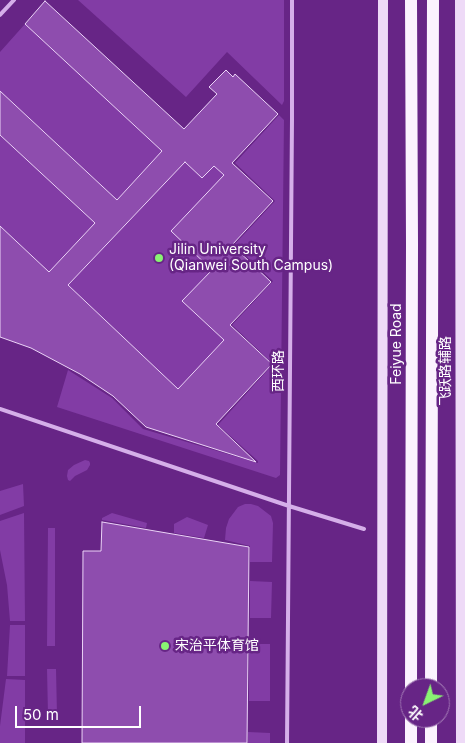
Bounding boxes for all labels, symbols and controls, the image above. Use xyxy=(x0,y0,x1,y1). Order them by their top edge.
place label: Jilin University (Qianwei South Campus) xyxy=(169,242,333,274)
marker: Jilin University (Qianwei South Campus) xyxy=(153,252,165,264)
street label: Feiyue Road xyxy=(389,303,405,385)
street label: 飞跃路辅路 xyxy=(438,336,454,406)
street label: 西环路 xyxy=(271,350,287,392)
place label: 宋治平体育馆 xyxy=(175,638,259,654)
marker: 宋治平体育馆 xyxy=(159,640,171,652)
north arrow xyxy=(400,678,450,728)
scale bar xyxy=(18,696,144,728)
text: 北 xyxy=(404,703,426,725)
text: 50 m xyxy=(23,705,59,724)

